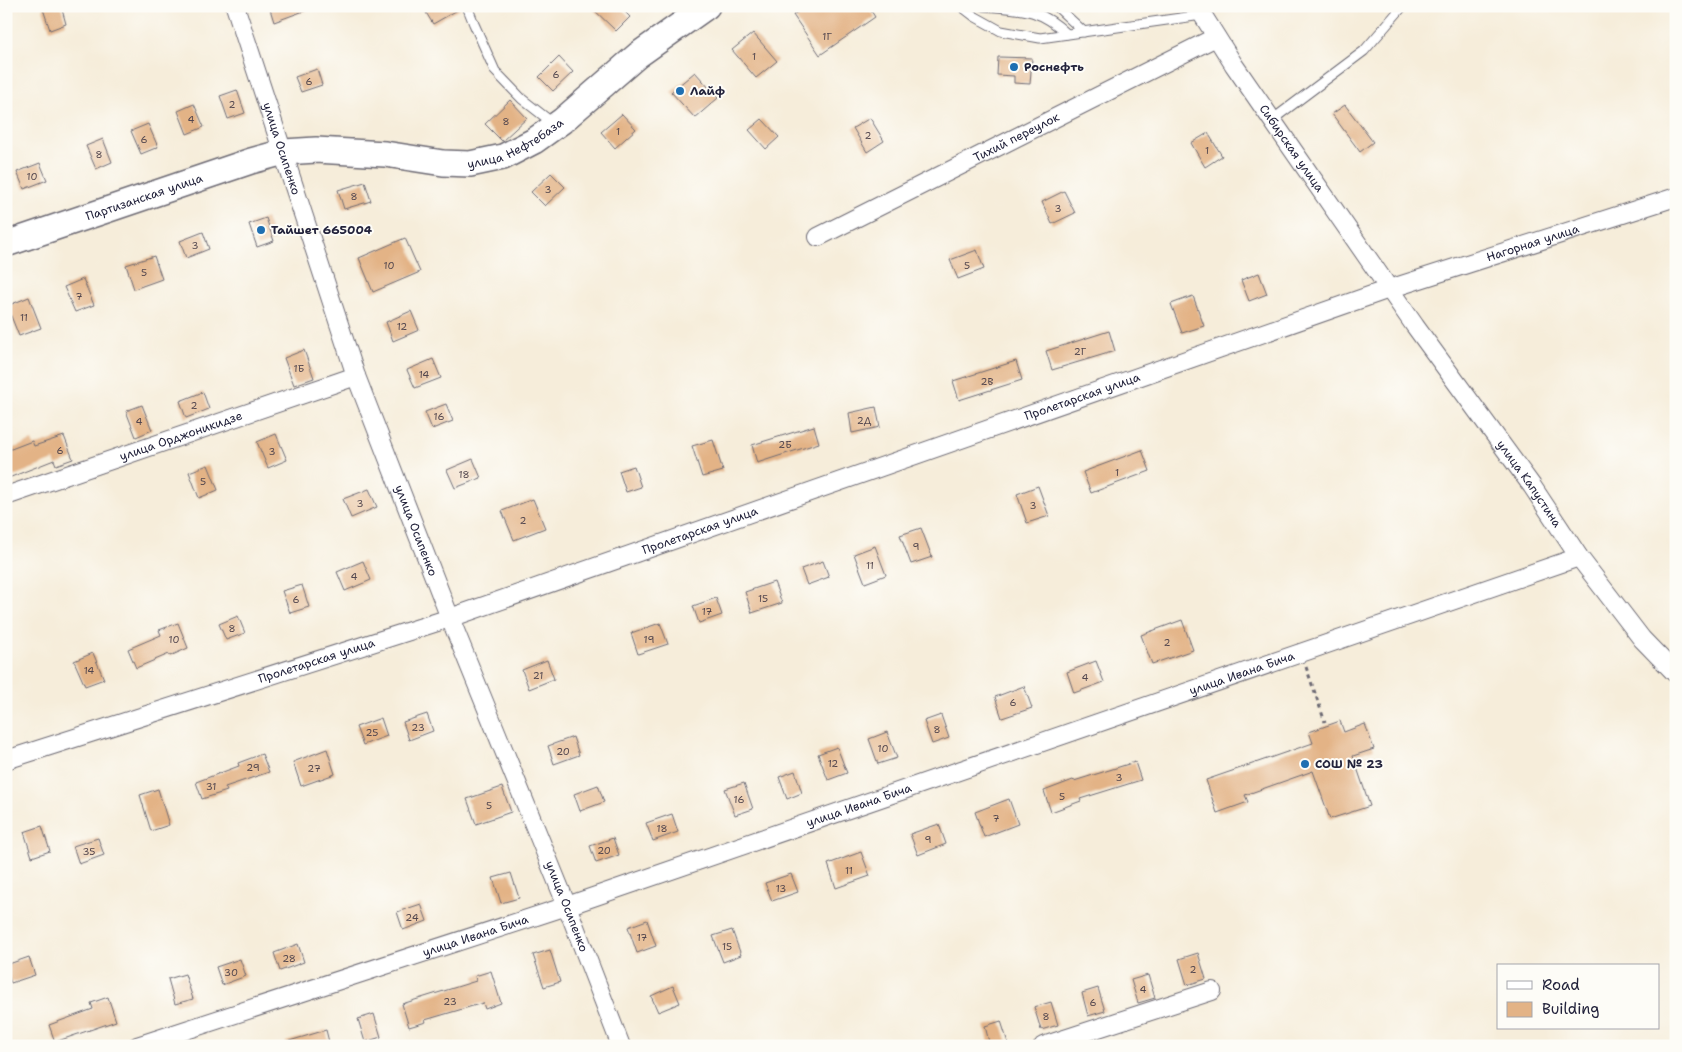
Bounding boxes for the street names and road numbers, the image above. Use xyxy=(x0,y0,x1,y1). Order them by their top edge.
street label: улица Осипенко xyxy=(259,100,304,197)
street label: Сибирская улица xyxy=(1256,101,1328,196)
street label: Тихий переулок xyxy=(971,109,1063,166)
street label: улица Нефтебаза xyxy=(466,114,567,172)
street label: Партизанская улица xyxy=(84,170,205,224)
street label: Нагорная улица xyxy=(1484,220,1581,265)
street label: Пролетарская улица xyxy=(1022,369,1143,424)
street label: улица Орджоникидзе xyxy=(117,407,245,464)
street label: улица Капустина xyxy=(1493,437,1565,531)
street label: улица Осипенко xyxy=(391,483,441,578)
street label: Пролетарская улица xyxy=(640,503,760,558)
street label: Пролетарская улица xyxy=(256,634,377,687)
street label: улица Ивана Бича xyxy=(1187,648,1297,699)
street label: улица Ивана Бича xyxy=(804,780,914,831)
street label: улица Осипенко xyxy=(541,858,592,954)
street label: улица Ивана Бича xyxy=(421,911,531,960)

